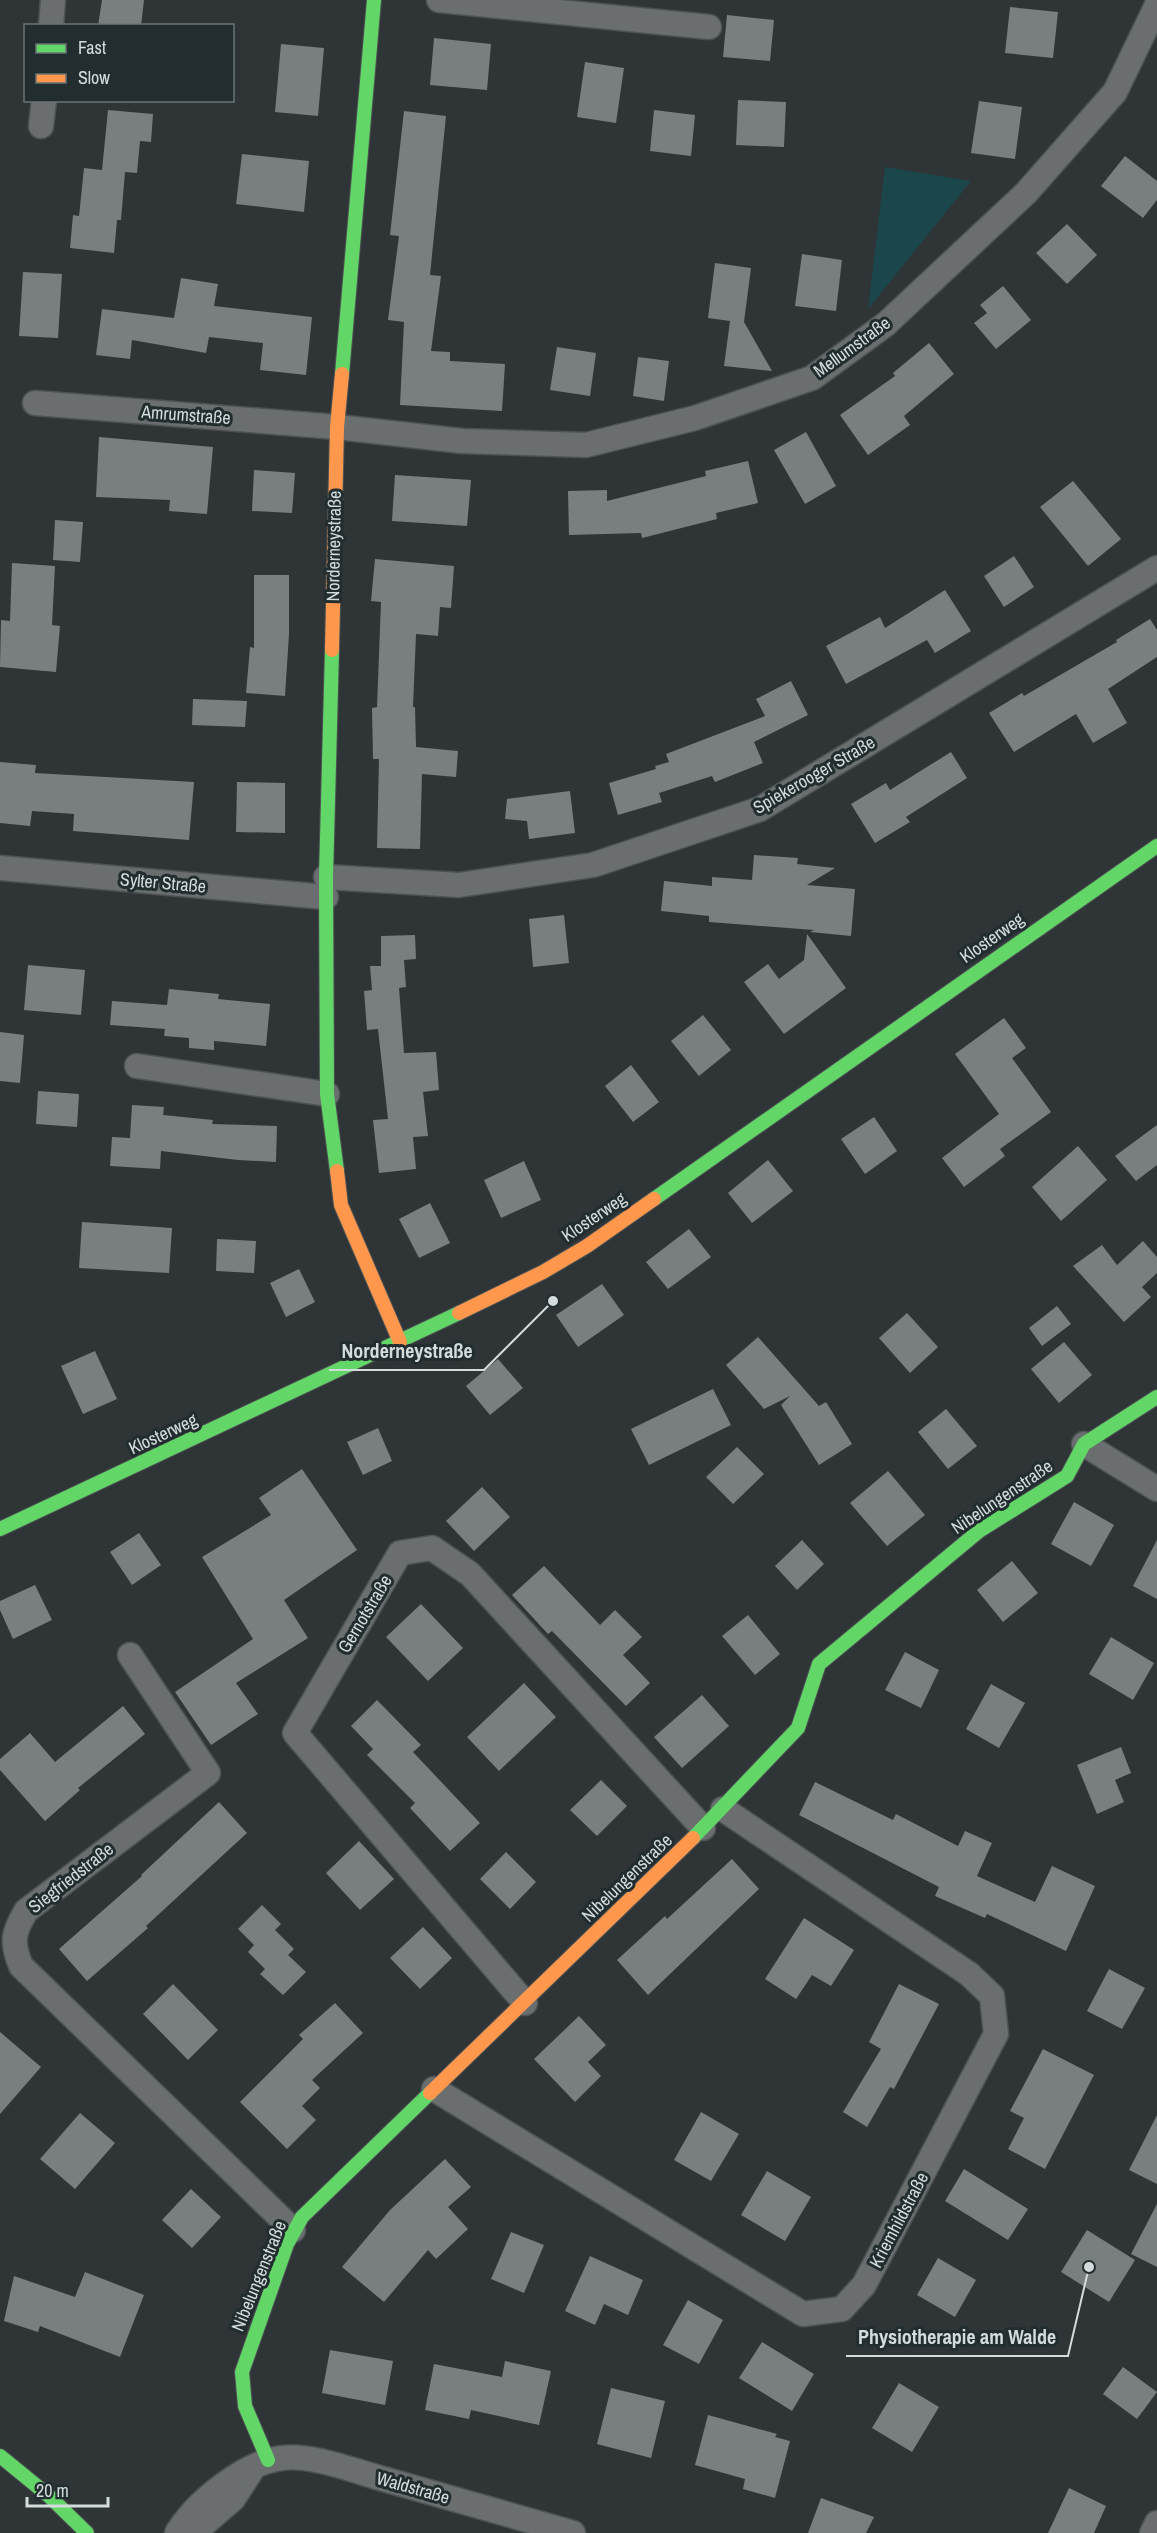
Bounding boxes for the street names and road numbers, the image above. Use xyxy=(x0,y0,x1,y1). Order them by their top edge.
street label: Mellumstraße xyxy=(808,310,895,383)
street label: Amrumstraße xyxy=(140,399,231,430)
street label: Norderneystraße xyxy=(320,490,347,602)
street label: Spiekerooger Straße xyxy=(748,729,879,820)
street label: Sylter Straße xyxy=(119,866,207,899)
street label: Klosterweg xyxy=(955,906,1029,969)
street label: Klosterweg xyxy=(556,1185,632,1247)
street label: Klosterweg xyxy=(124,1406,202,1460)
street label: Nibelungenstraße xyxy=(946,1453,1057,1540)
street label: Gernotstraße xyxy=(331,1570,398,1657)
street label: Nibelungenstraße xyxy=(576,1828,678,1927)
street label: Siegfriedstraße xyxy=(23,1836,118,1919)
street label: Kriemhildstraße xyxy=(863,2168,934,2272)
street label: Nibelungenstraße xyxy=(225,2217,292,2335)
street label: Waldstraße xyxy=(374,2465,453,2510)

